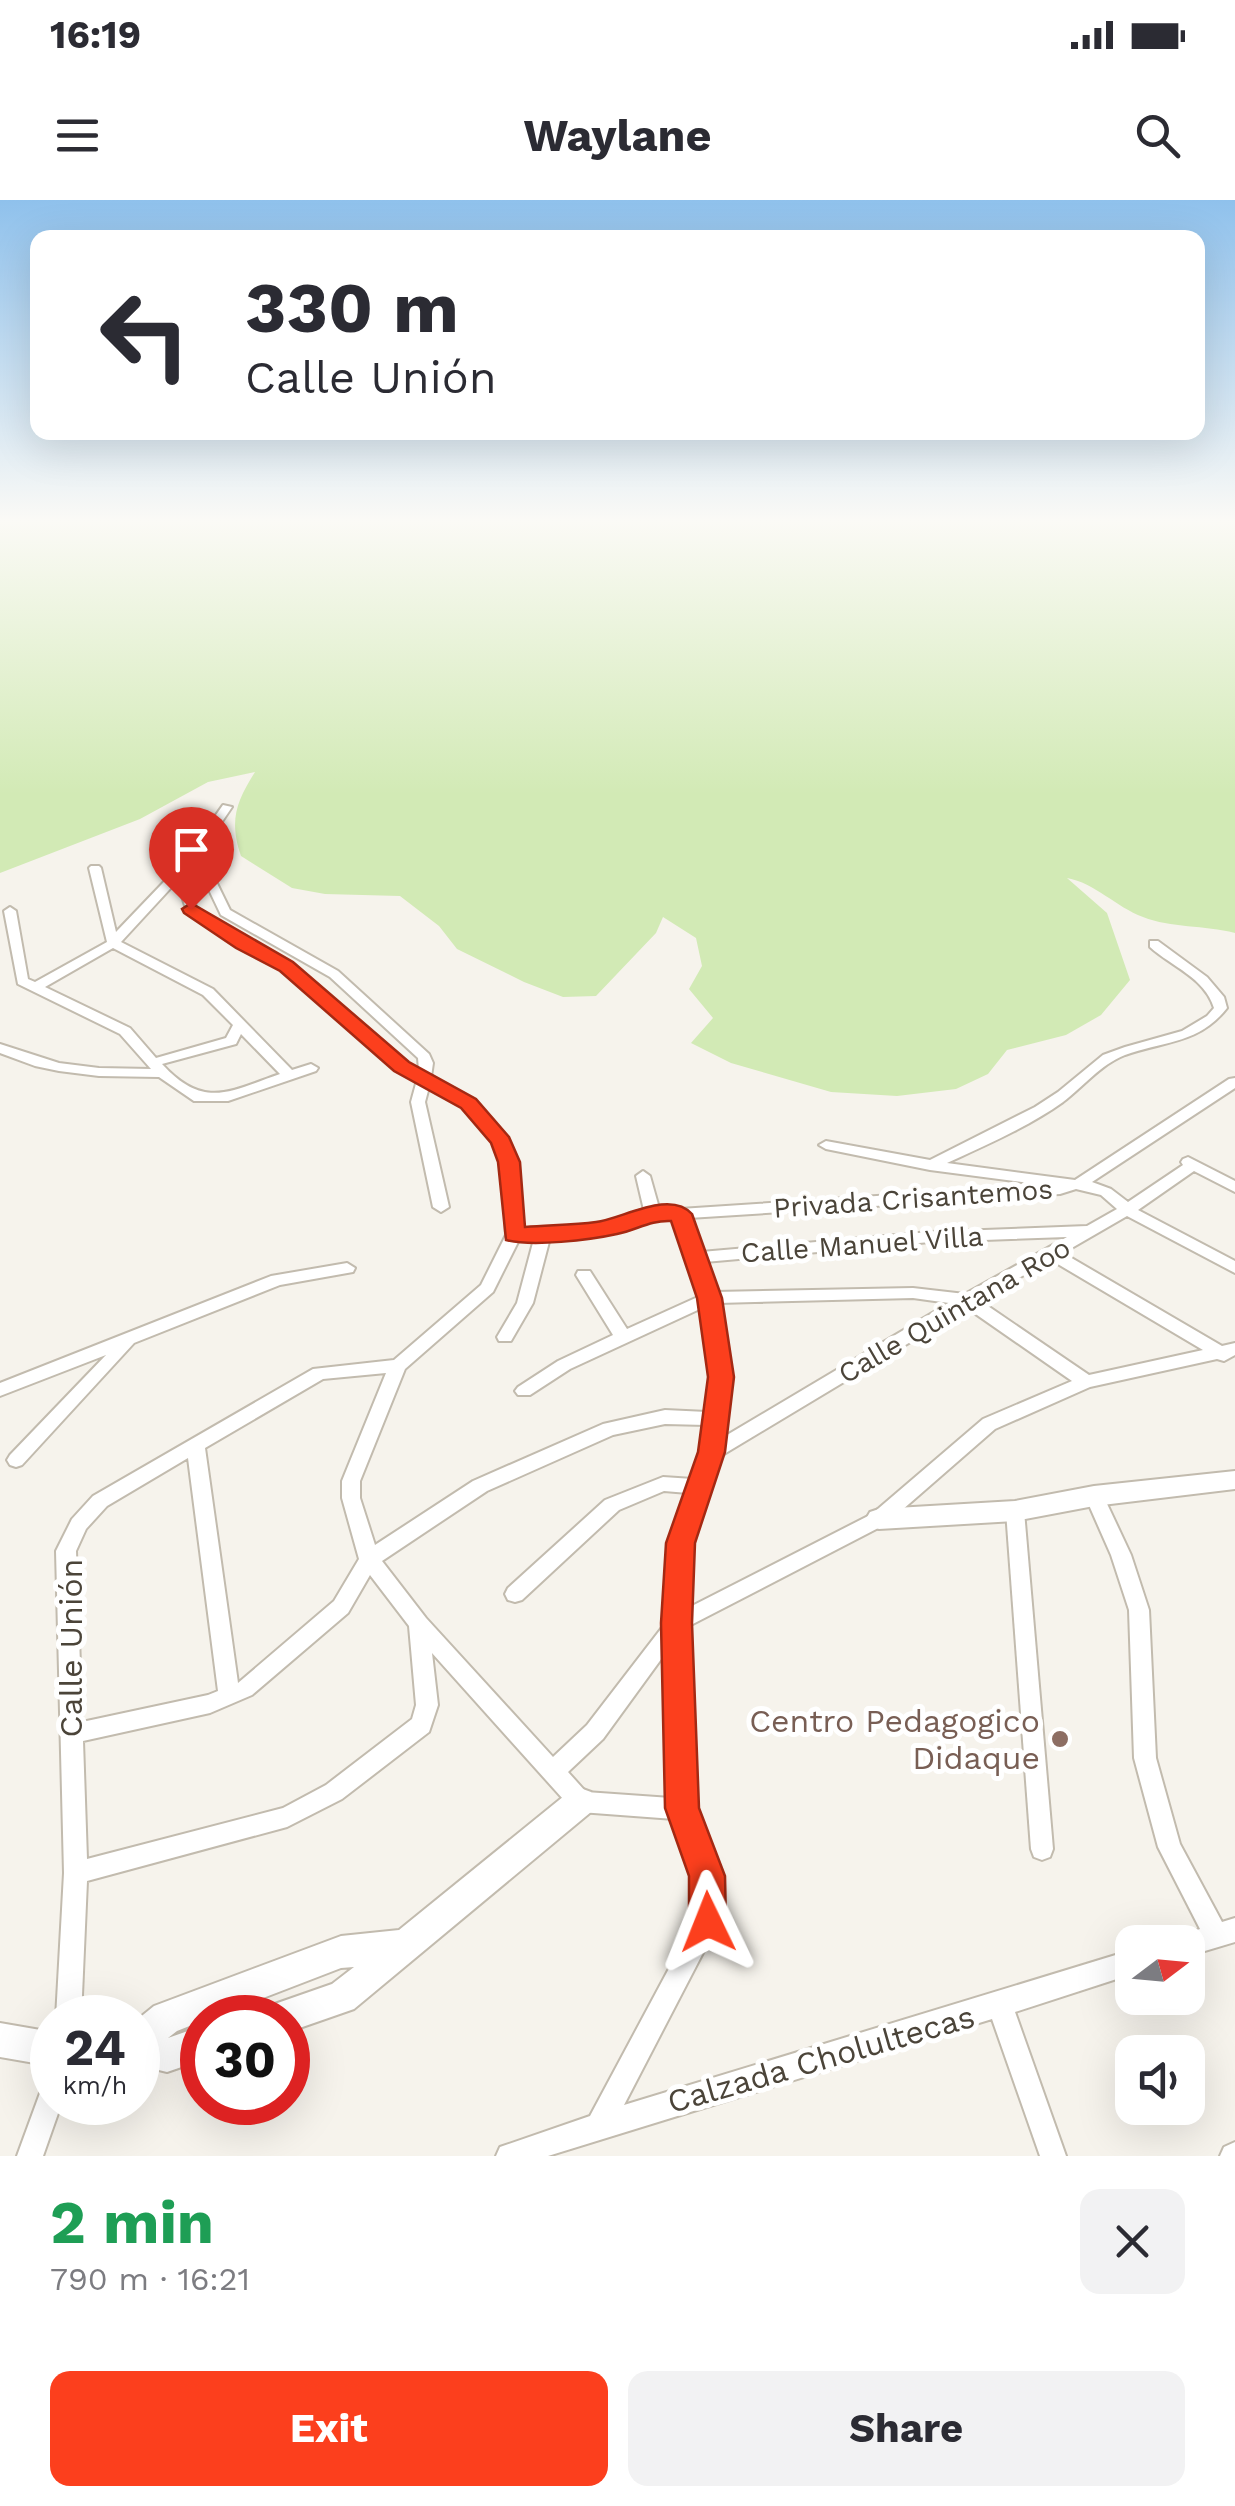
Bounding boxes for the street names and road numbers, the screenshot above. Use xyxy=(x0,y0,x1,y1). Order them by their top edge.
street label: Privada Crisantemos xyxy=(772,1172,1054,1225)
street label: Calle Manuel Villa xyxy=(740,1220,985,1269)
street label: Calle Quintana Roo xyxy=(833,1231,1076,1390)
street label: Calle Unión xyxy=(52,1559,90,1737)
street label: Calzada Cholultecas xyxy=(663,1997,979,2121)

